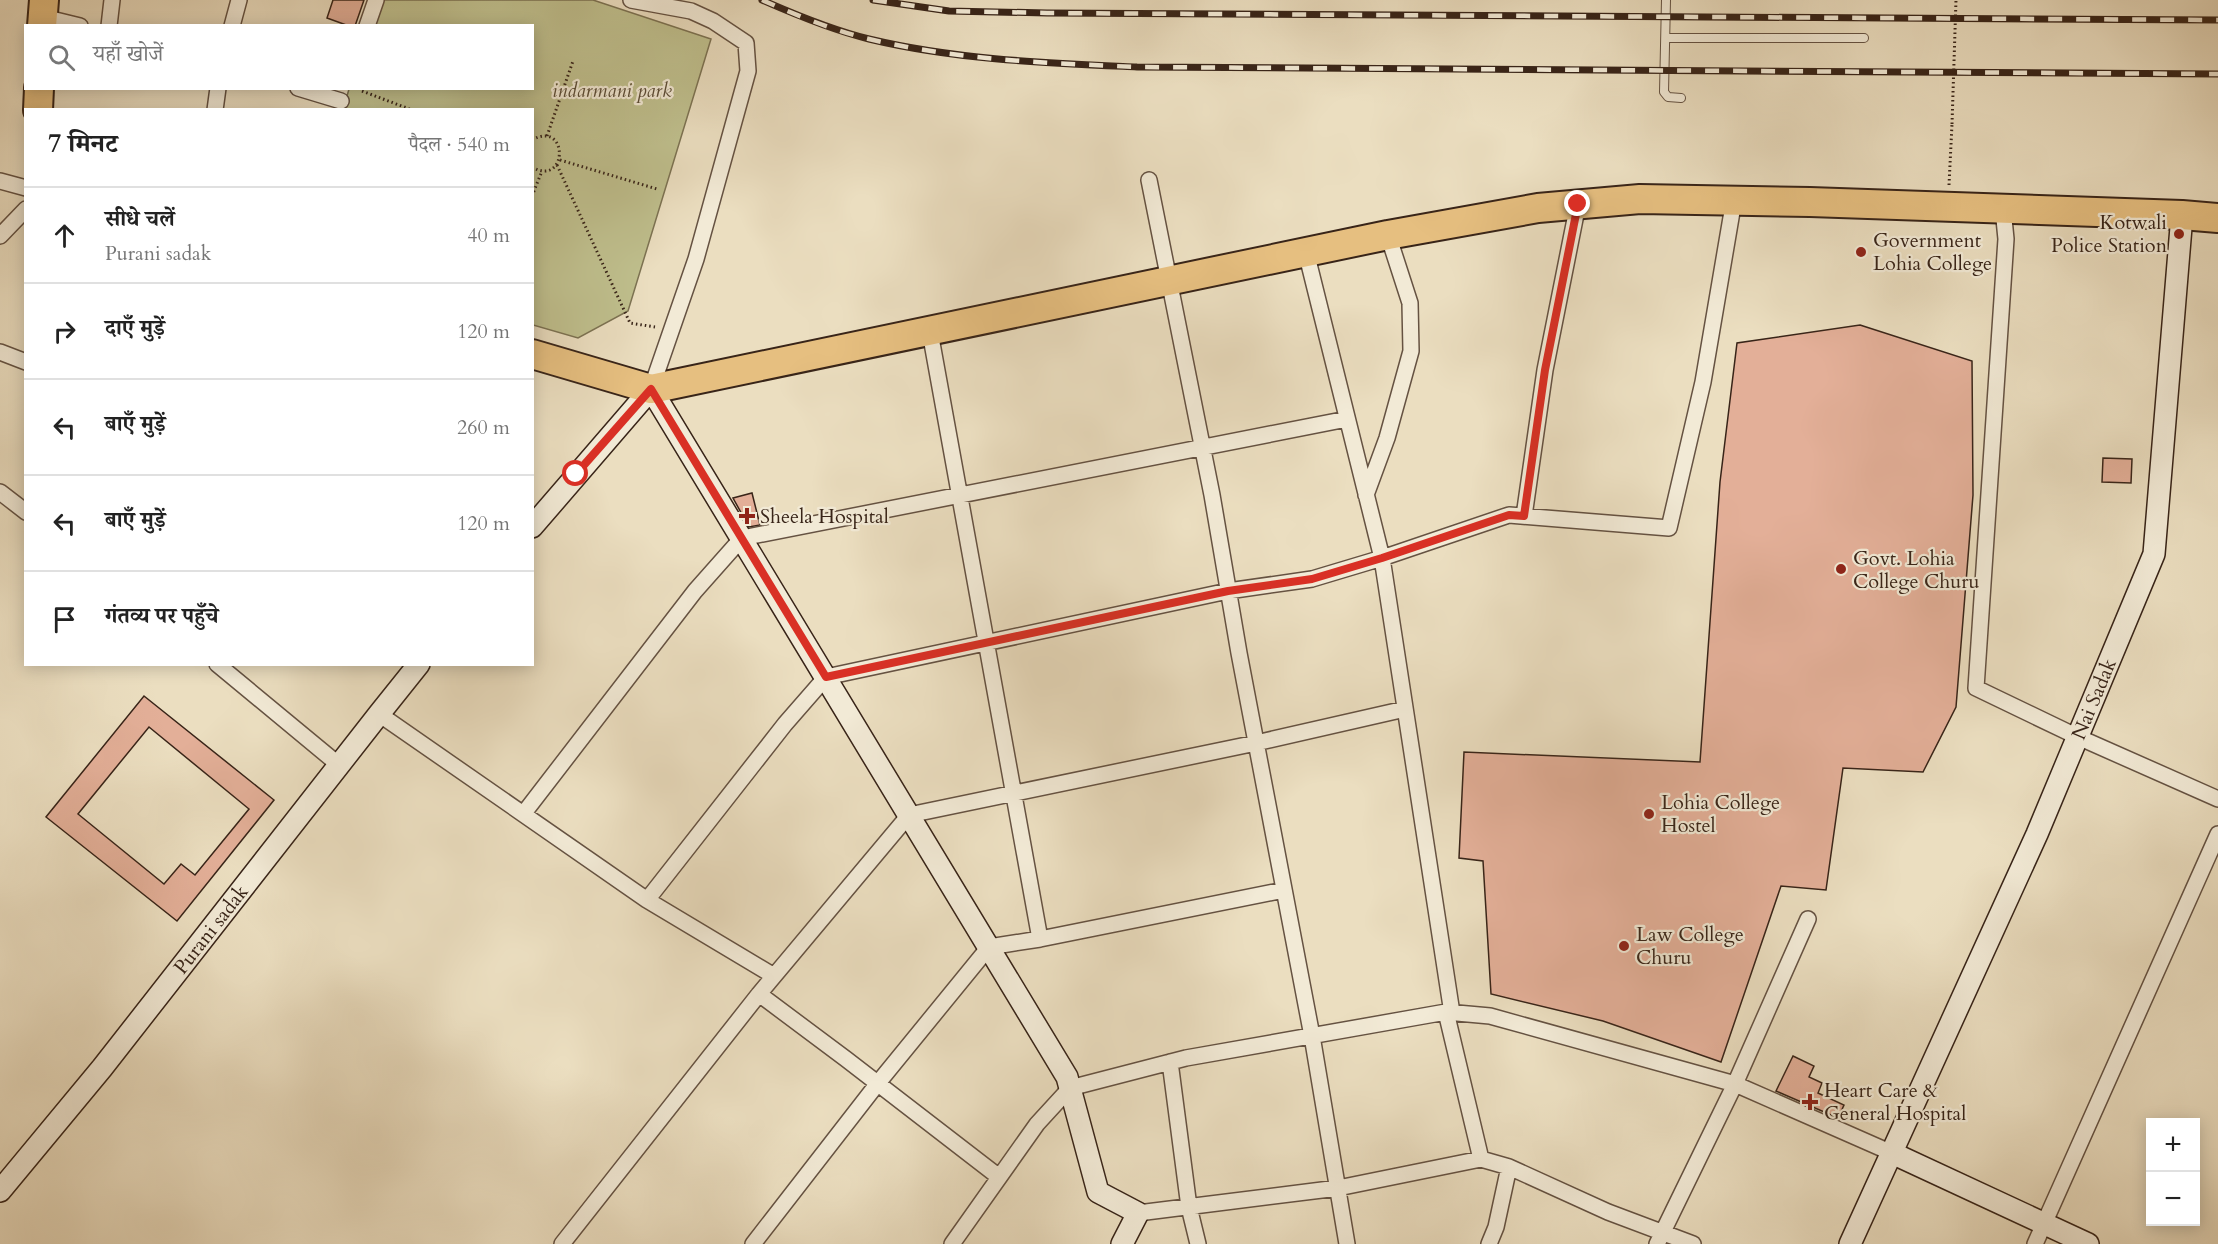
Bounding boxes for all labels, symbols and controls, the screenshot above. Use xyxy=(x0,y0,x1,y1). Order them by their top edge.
search box xyxy=(24,24,534,90)
text: यहाँ खोजें xyxy=(93,39,163,69)
icon: search xyxy=(45,41,78,74)
park label: indarmani park xyxy=(552,77,672,104)
text: 7 मिनट xyxy=(48,126,118,161)
text: पैदल · 540 m xyxy=(408,131,510,158)
route end xyxy=(1564,190,1590,216)
text: सीधे चलें xyxy=(105,204,175,234)
place label: Kotwali Police Station xyxy=(2051,209,2168,259)
icon: ahead xyxy=(48,219,81,252)
text: 40 m xyxy=(467,222,510,249)
place label: Government Lohia College xyxy=(1873,227,1992,277)
marker: Kotwali Police Station xyxy=(2172,227,2186,241)
text: Purani sadak xyxy=(105,240,211,267)
marker: Government Lohia College xyxy=(1854,245,1868,259)
text: दाएँ मुड़ें xyxy=(105,313,165,343)
icon: right xyxy=(48,315,81,348)
text: 120 m xyxy=(457,318,510,345)
text: बाएँ मुड़ें xyxy=(105,409,165,439)
icon: left xyxy=(48,411,81,444)
text: 260 m xyxy=(457,414,510,441)
route start xyxy=(562,460,588,486)
place label: Sheela Hospital xyxy=(760,503,889,530)
text: बाएँ मुड़ें xyxy=(105,505,165,535)
icon: left xyxy=(48,507,81,540)
marker: Sheela Hospital xyxy=(738,507,756,525)
text: 120 m xyxy=(457,510,510,537)
place label: Govt. Lohia College Churu xyxy=(1853,545,1980,595)
marker: Govt. Lohia College Churu xyxy=(1834,562,1848,576)
text: गंतव्य पर पहुँचे xyxy=(105,601,219,631)
icon: arrive xyxy=(48,603,81,636)
street label: Nai Sadak xyxy=(2065,654,2123,744)
place label: Lohia College Hostel xyxy=(1661,789,1780,839)
marker: Lohia College Hostel xyxy=(1642,807,1656,821)
street label: Purani sadak xyxy=(168,879,255,980)
place label: Law College Churu xyxy=(1636,921,1744,971)
marker: Law College Churu xyxy=(1617,939,1631,953)
place label: Heart Care & General Hospital xyxy=(1824,1077,1966,1127)
marker: Heart Care & General Hospital xyxy=(1801,1093,1819,1111)
map controls xyxy=(2146,1118,2200,1226)
button: + xyxy=(2146,1118,2200,1172)
button: − xyxy=(2146,1172,2200,1226)

